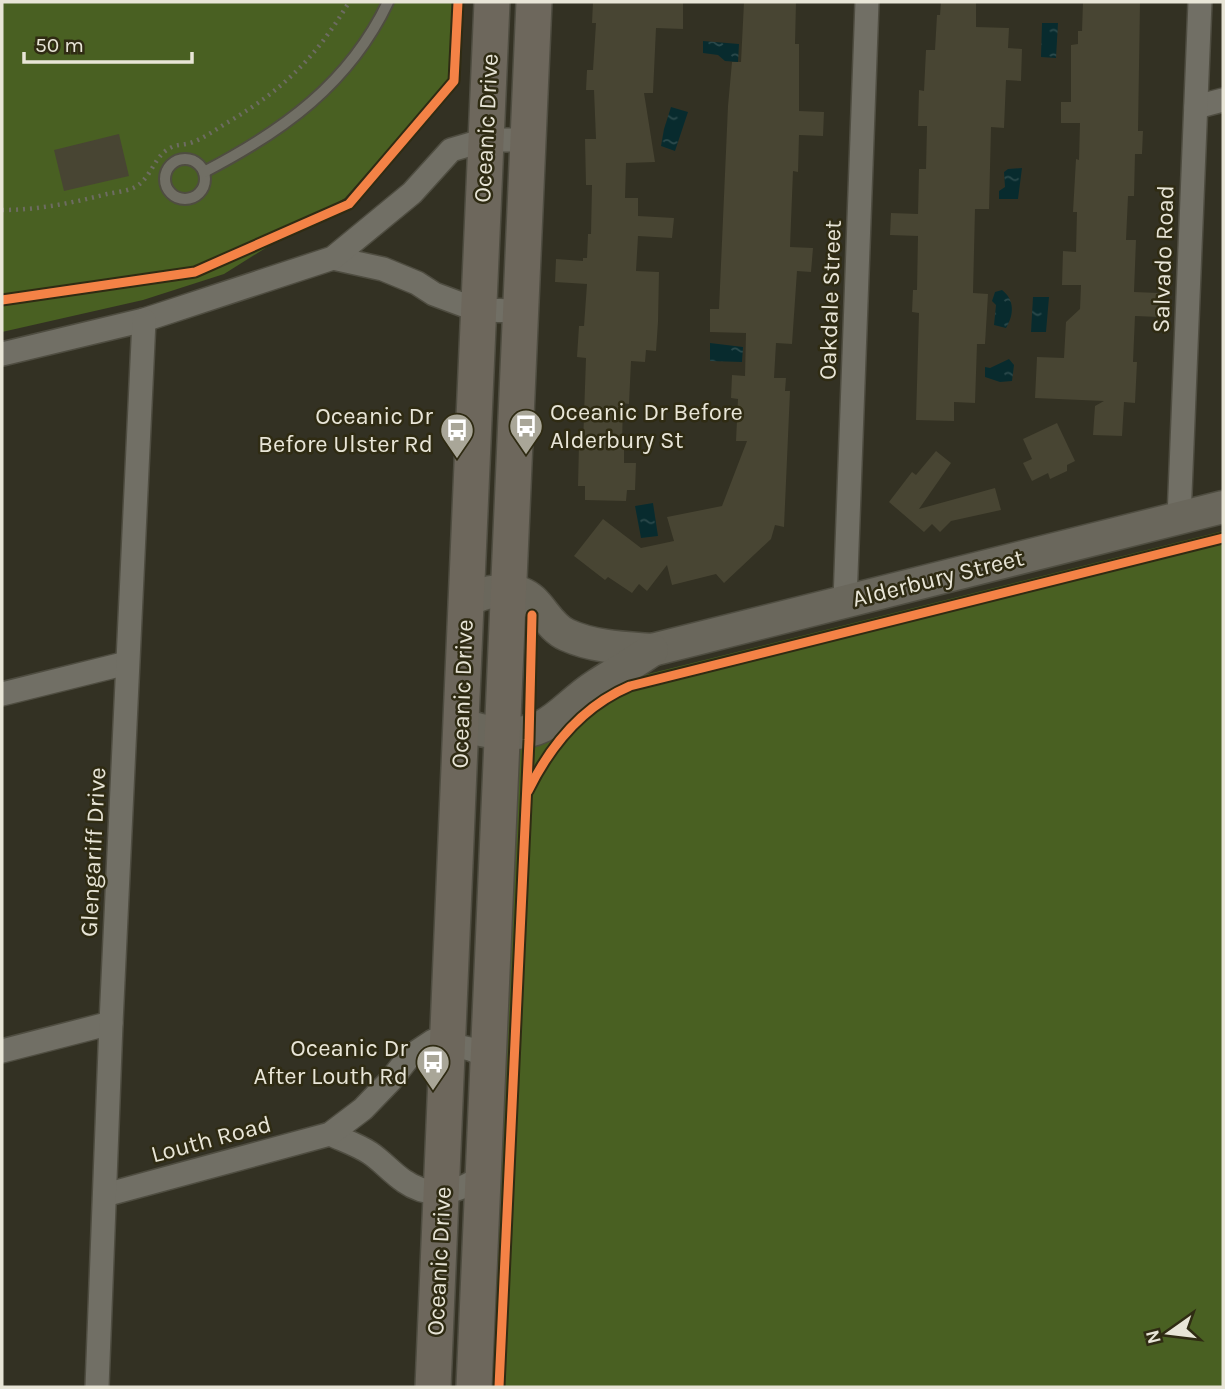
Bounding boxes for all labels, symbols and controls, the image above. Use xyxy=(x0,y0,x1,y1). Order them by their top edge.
scale bar xyxy=(24,21,192,65)
text: 50 m xyxy=(35,33,84,57)
street label: Oceanic Drive xyxy=(468,53,504,203)
street label: Salvado Road xyxy=(1146,185,1180,333)
street label: Oakdale Street xyxy=(813,219,847,381)
place label: Oceanic Dr Before Alderbury St xyxy=(550,398,743,454)
place label: Oceanic Dr Before Ulster Rd xyxy=(258,402,433,458)
bus stop icon: Oceanic Dr Before Alderbury St xyxy=(507,407,545,456)
bus stop icon: Oceanic Dr Before Ulster Rd xyxy=(438,411,476,460)
street label: Alderbury Street xyxy=(849,543,1027,613)
street label: Oceanic Drive xyxy=(445,619,479,769)
street label: Glengariff Drive xyxy=(75,767,111,937)
place label: Oceanic Dr After Louth Rd xyxy=(254,1034,408,1090)
bus stop icon: Oceanic Dr After Louth Rd xyxy=(414,1043,452,1092)
street label: Louth Road xyxy=(148,1110,274,1168)
street label: Oceanic Drive xyxy=(421,1186,457,1336)
north arrow xyxy=(1134,1298,1204,1368)
text: N xyxy=(1141,1328,1166,1346)

